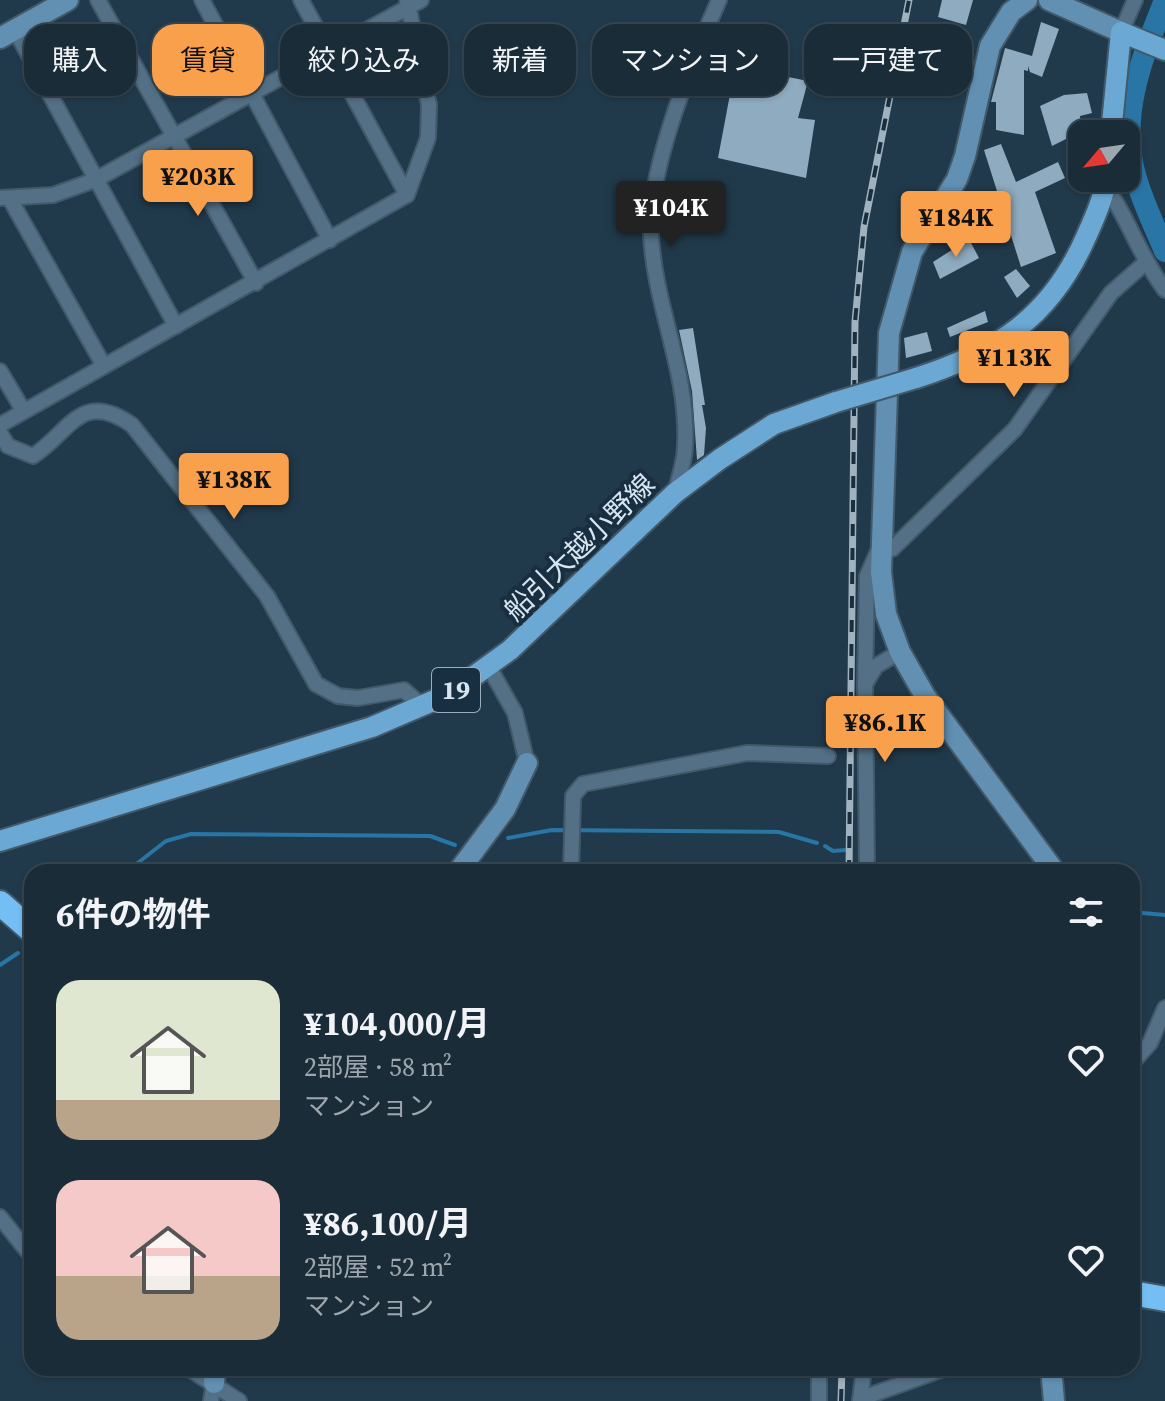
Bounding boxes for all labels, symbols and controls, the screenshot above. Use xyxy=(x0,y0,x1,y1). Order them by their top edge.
chip: 購入 xyxy=(24,24,136,96)
chip: 賃貸 xyxy=(152,24,264,96)
chip: 絞り込み xyxy=(280,24,448,96)
chip: 新着 xyxy=(464,24,576,96)
chip: マンション xyxy=(592,24,788,96)
chip: 一戸建て xyxy=(804,24,972,96)
north arrow xyxy=(1068,120,1140,192)
map controls xyxy=(1068,120,1140,192)
pin: ¥203K xyxy=(142,150,254,218)
text: ¥203K xyxy=(161,158,235,194)
pin: ¥104K xyxy=(615,181,727,249)
text: ¥104K xyxy=(634,189,708,225)
pin: ¥184K xyxy=(900,191,1012,259)
text: ¥184K xyxy=(919,199,993,235)
pin: ¥113K xyxy=(958,331,1070,399)
text: ¥113K xyxy=(977,339,1051,375)
pin: ¥138K xyxy=(178,453,290,521)
text: ¥138K xyxy=(197,461,271,497)
street label: 船引大越小野線 xyxy=(495,465,663,629)
road number: 19 xyxy=(432,668,480,712)
pin: ¥86.1K xyxy=(820,696,950,764)
text: ¥86.1K xyxy=(844,704,926,740)
icon: filters xyxy=(1064,890,1108,934)
text: 6件の物件 xyxy=(56,891,210,937)
text: ¥104,000/月 xyxy=(304,1000,490,1046)
icon: home xyxy=(120,1012,216,1108)
icon: heart xyxy=(1064,1038,1108,1082)
text: 2部屋 · 58 m² xyxy=(304,1049,452,1085)
text: マンション xyxy=(304,1088,434,1124)
text: ¥86,100/月 xyxy=(304,1200,472,1246)
icon: home xyxy=(120,1212,216,1308)
icon: heart xyxy=(1064,1238,1108,1282)
text: 2部屋 · 52 m² xyxy=(304,1249,452,1285)
text: マンション xyxy=(304,1288,434,1324)

